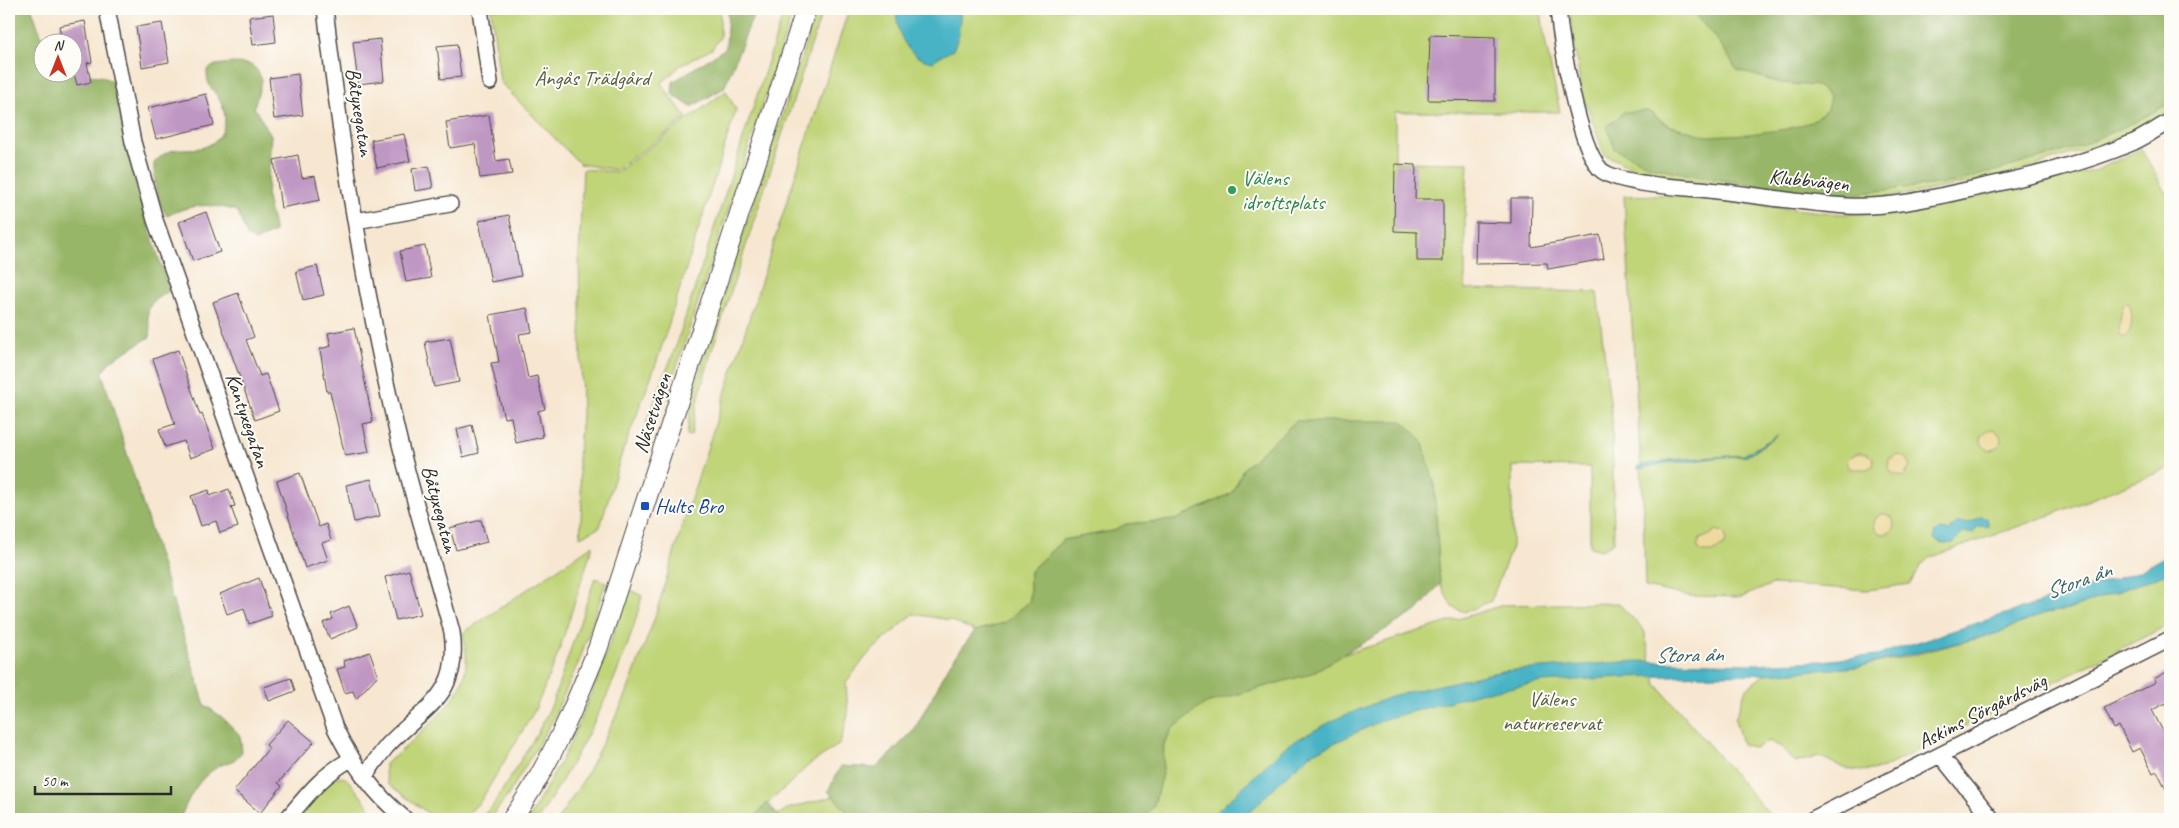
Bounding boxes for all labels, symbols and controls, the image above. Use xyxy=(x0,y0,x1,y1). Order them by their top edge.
north arrow xyxy=(32,32,82,82)
text: N xyxy=(54,37,65,54)
park label: Ängås Trädgård xyxy=(535,65,653,91)
street label: Båtyxegatan xyxy=(340,66,380,160)
street label: Klubbvägen xyxy=(1768,163,1851,197)
place label: Välens idrottsplats xyxy=(1242,165,1326,215)
marker: Välens idrottsplats xyxy=(1226,184,1238,196)
street label: Kantyxegatan xyxy=(220,369,276,471)
street label: Näsetvägen xyxy=(627,369,677,456)
street label: Båtyxegatan xyxy=(416,463,464,557)
place label: Hults Bro xyxy=(655,493,725,519)
marker: Hults Bro xyxy=(639,500,651,512)
water label: Stora ån xyxy=(2042,555,2117,606)
water label: Stora ån xyxy=(1655,640,1725,670)
street label: Askims Sörgårdsväg xyxy=(1913,667,2052,755)
park label: Välens naturreservat xyxy=(1502,686,1604,736)
scale bar xyxy=(35,763,171,795)
text: 50 m xyxy=(42,772,69,791)

